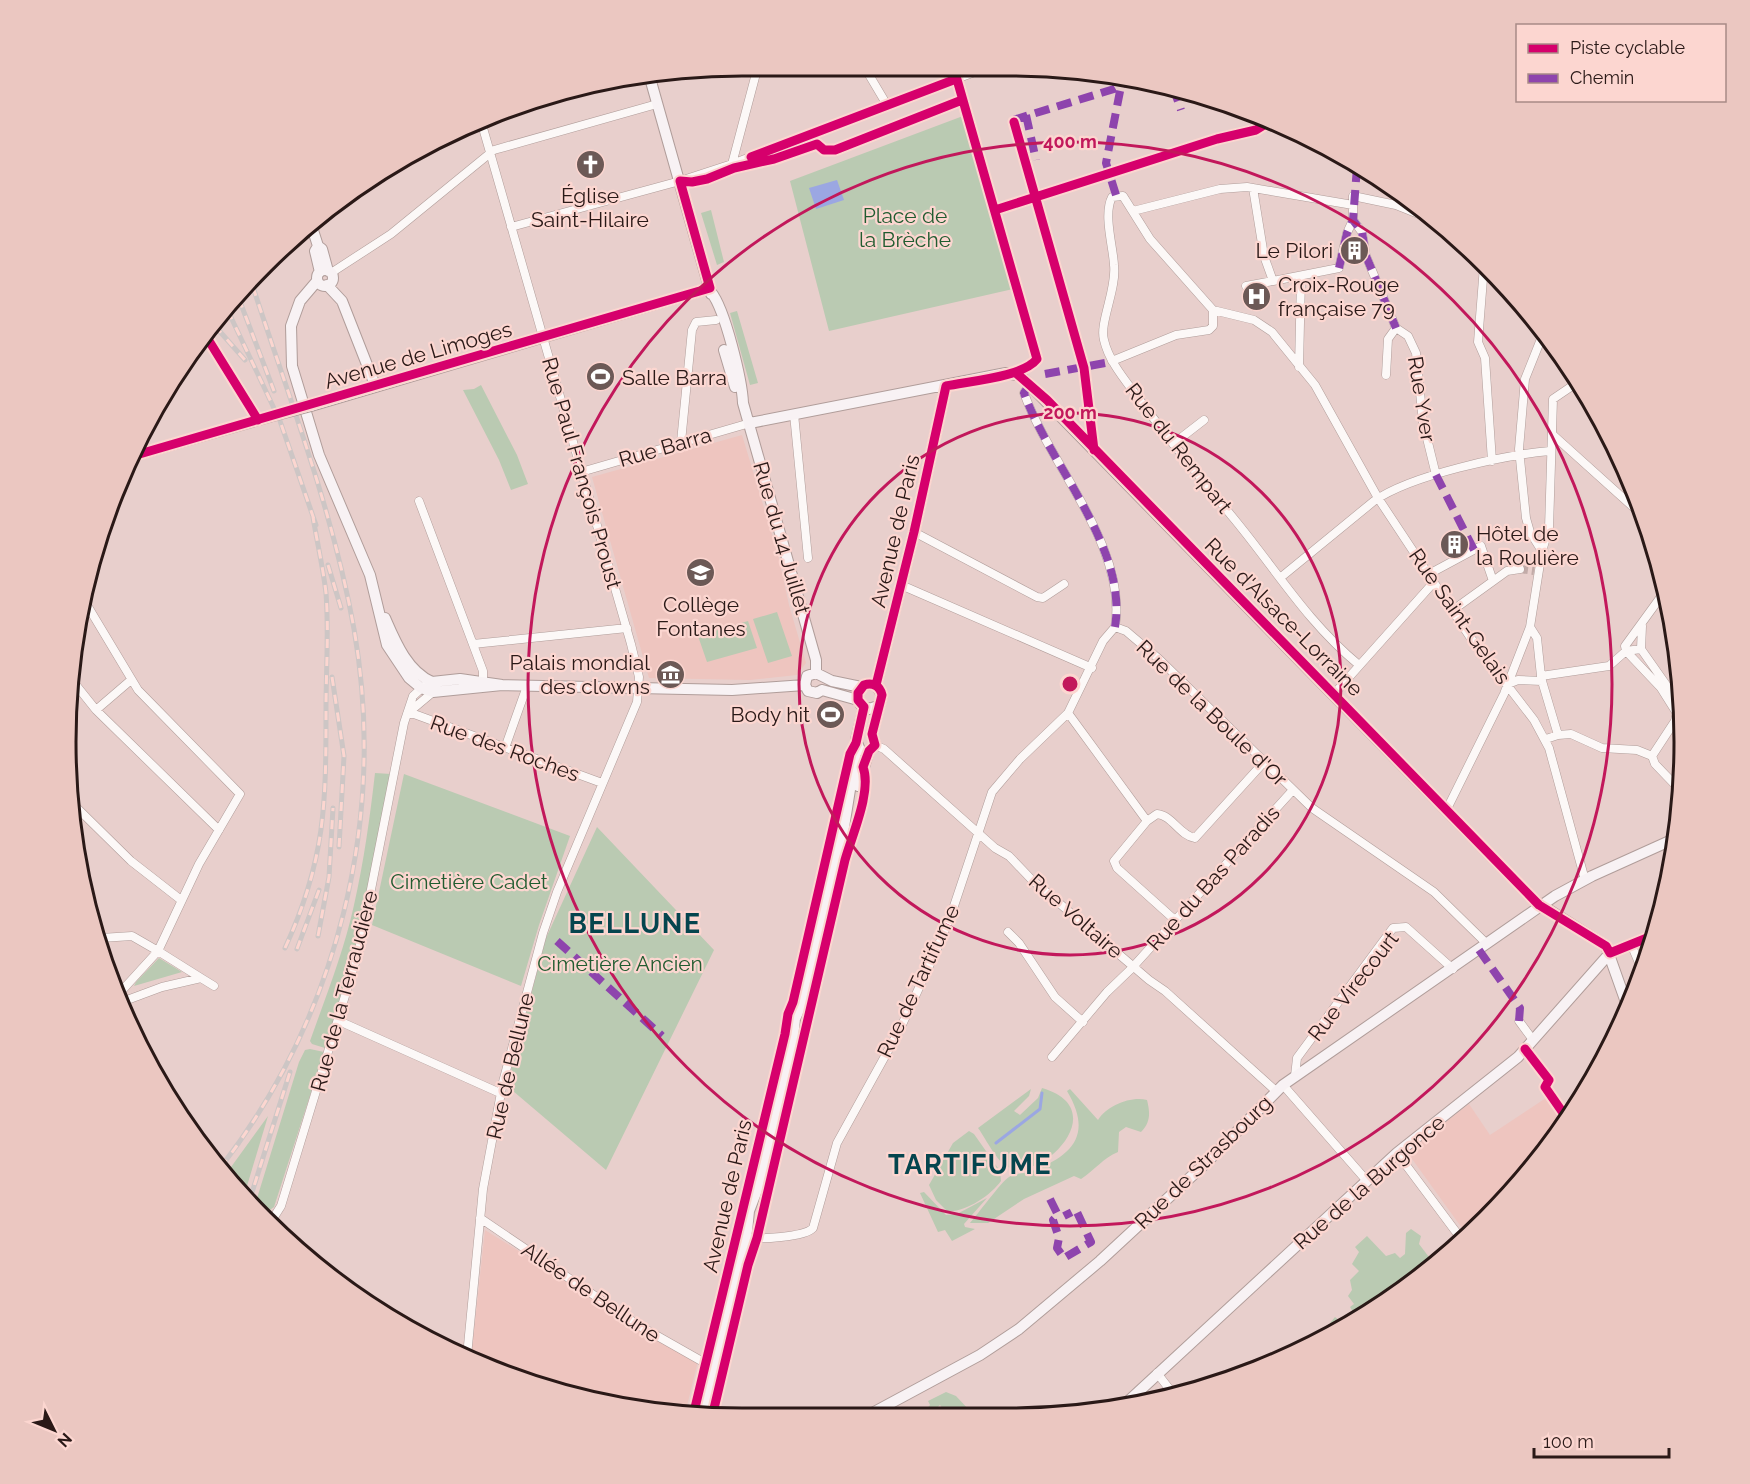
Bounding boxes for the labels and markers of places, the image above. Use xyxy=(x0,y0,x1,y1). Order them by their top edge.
church icon: Église Saint-Hilaire xyxy=(574,148,606,180)
place label: Église Saint-Hilaire xyxy=(531,183,649,232)
building icon: Le Pilori xyxy=(1338,234,1370,266)
place label: Le Pilori xyxy=(1256,238,1333,263)
place label: Croix-Rouge française 79 xyxy=(1278,272,1399,321)
hospital icon: Croix-Rouge française 79 xyxy=(1241,280,1273,312)
sports icon: Salle Barra xyxy=(585,361,617,393)
place label: Salle Barra xyxy=(622,365,727,390)
place label: Hôtel de la Roulière xyxy=(1476,521,1579,570)
building icon: Hôtel de la Roulière xyxy=(1439,529,1471,561)
school or university icon: Collège Fontanes xyxy=(685,557,717,589)
place label: Collège Fontanes xyxy=(656,592,746,641)
place label: Palais mondial des clowns xyxy=(510,650,650,699)
museum icon: Palais mondial des clowns xyxy=(655,658,687,690)
centre of rings xyxy=(1060,674,1080,694)
sports icon: Body hit xyxy=(815,698,847,730)
place label: Body hit xyxy=(730,702,810,727)

